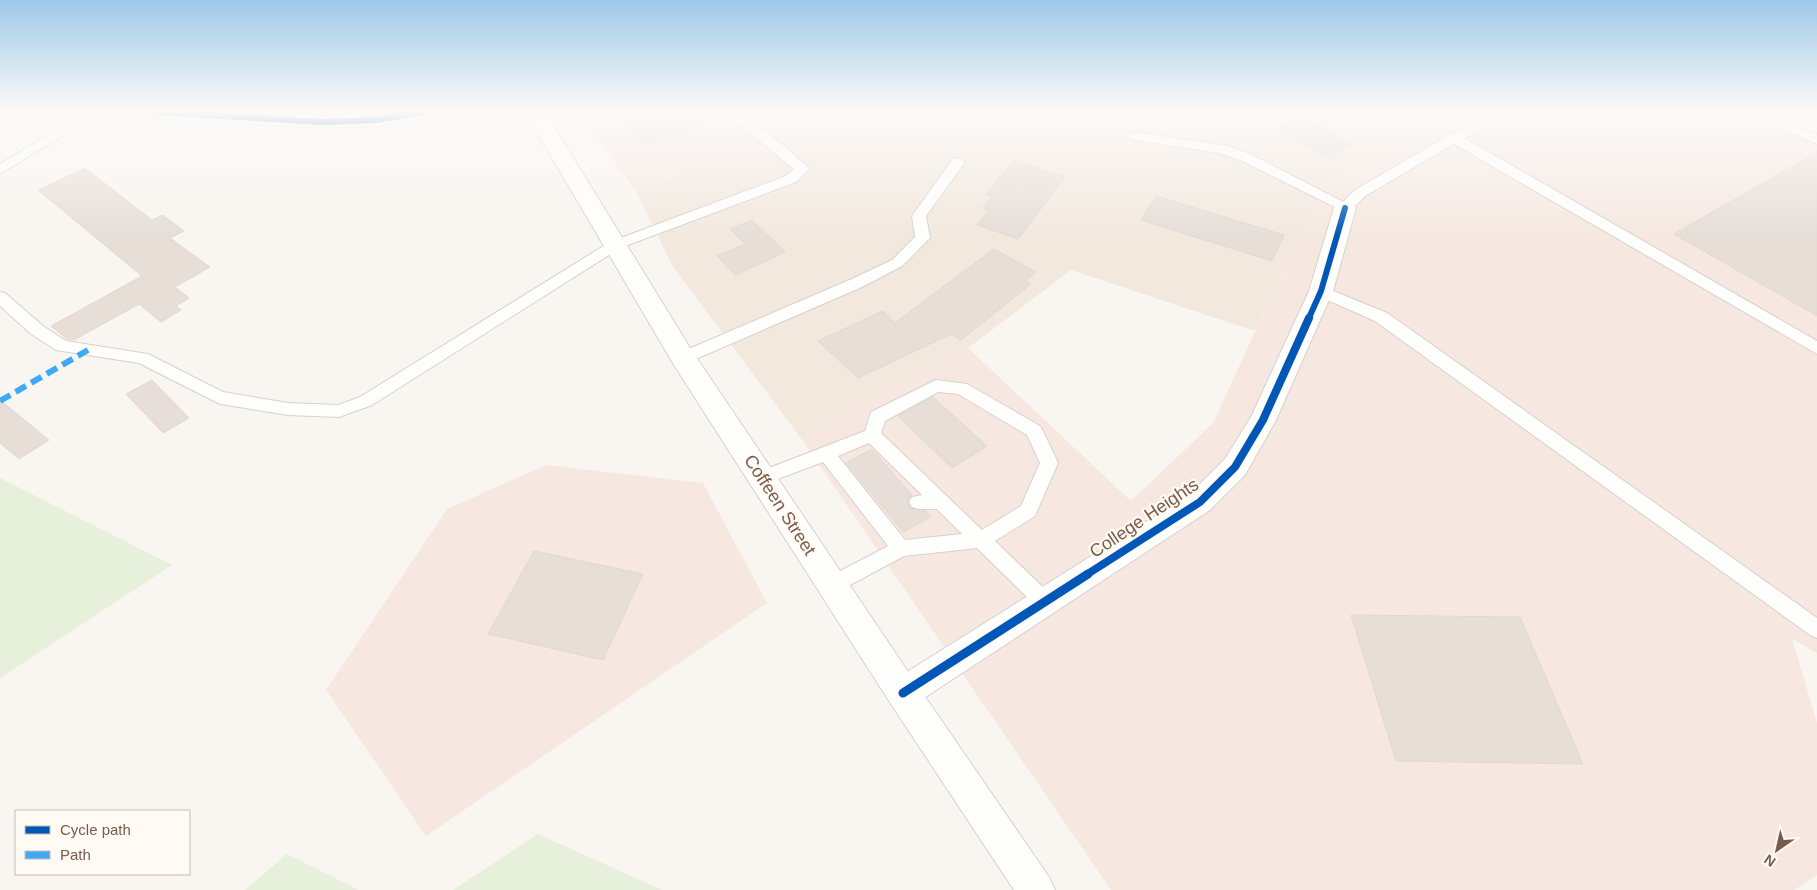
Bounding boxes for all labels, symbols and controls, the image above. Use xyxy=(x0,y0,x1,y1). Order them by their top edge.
street label: Coffeen Street xyxy=(740,451,820,559)
street label: College Heights xyxy=(1086,474,1202,562)
legend xyxy=(15,810,190,875)
text: Cycle path xyxy=(60,821,131,838)
north arrow xyxy=(1752,825,1802,875)
text: Path xyxy=(60,846,91,863)
text: N xyxy=(1761,851,1778,870)

